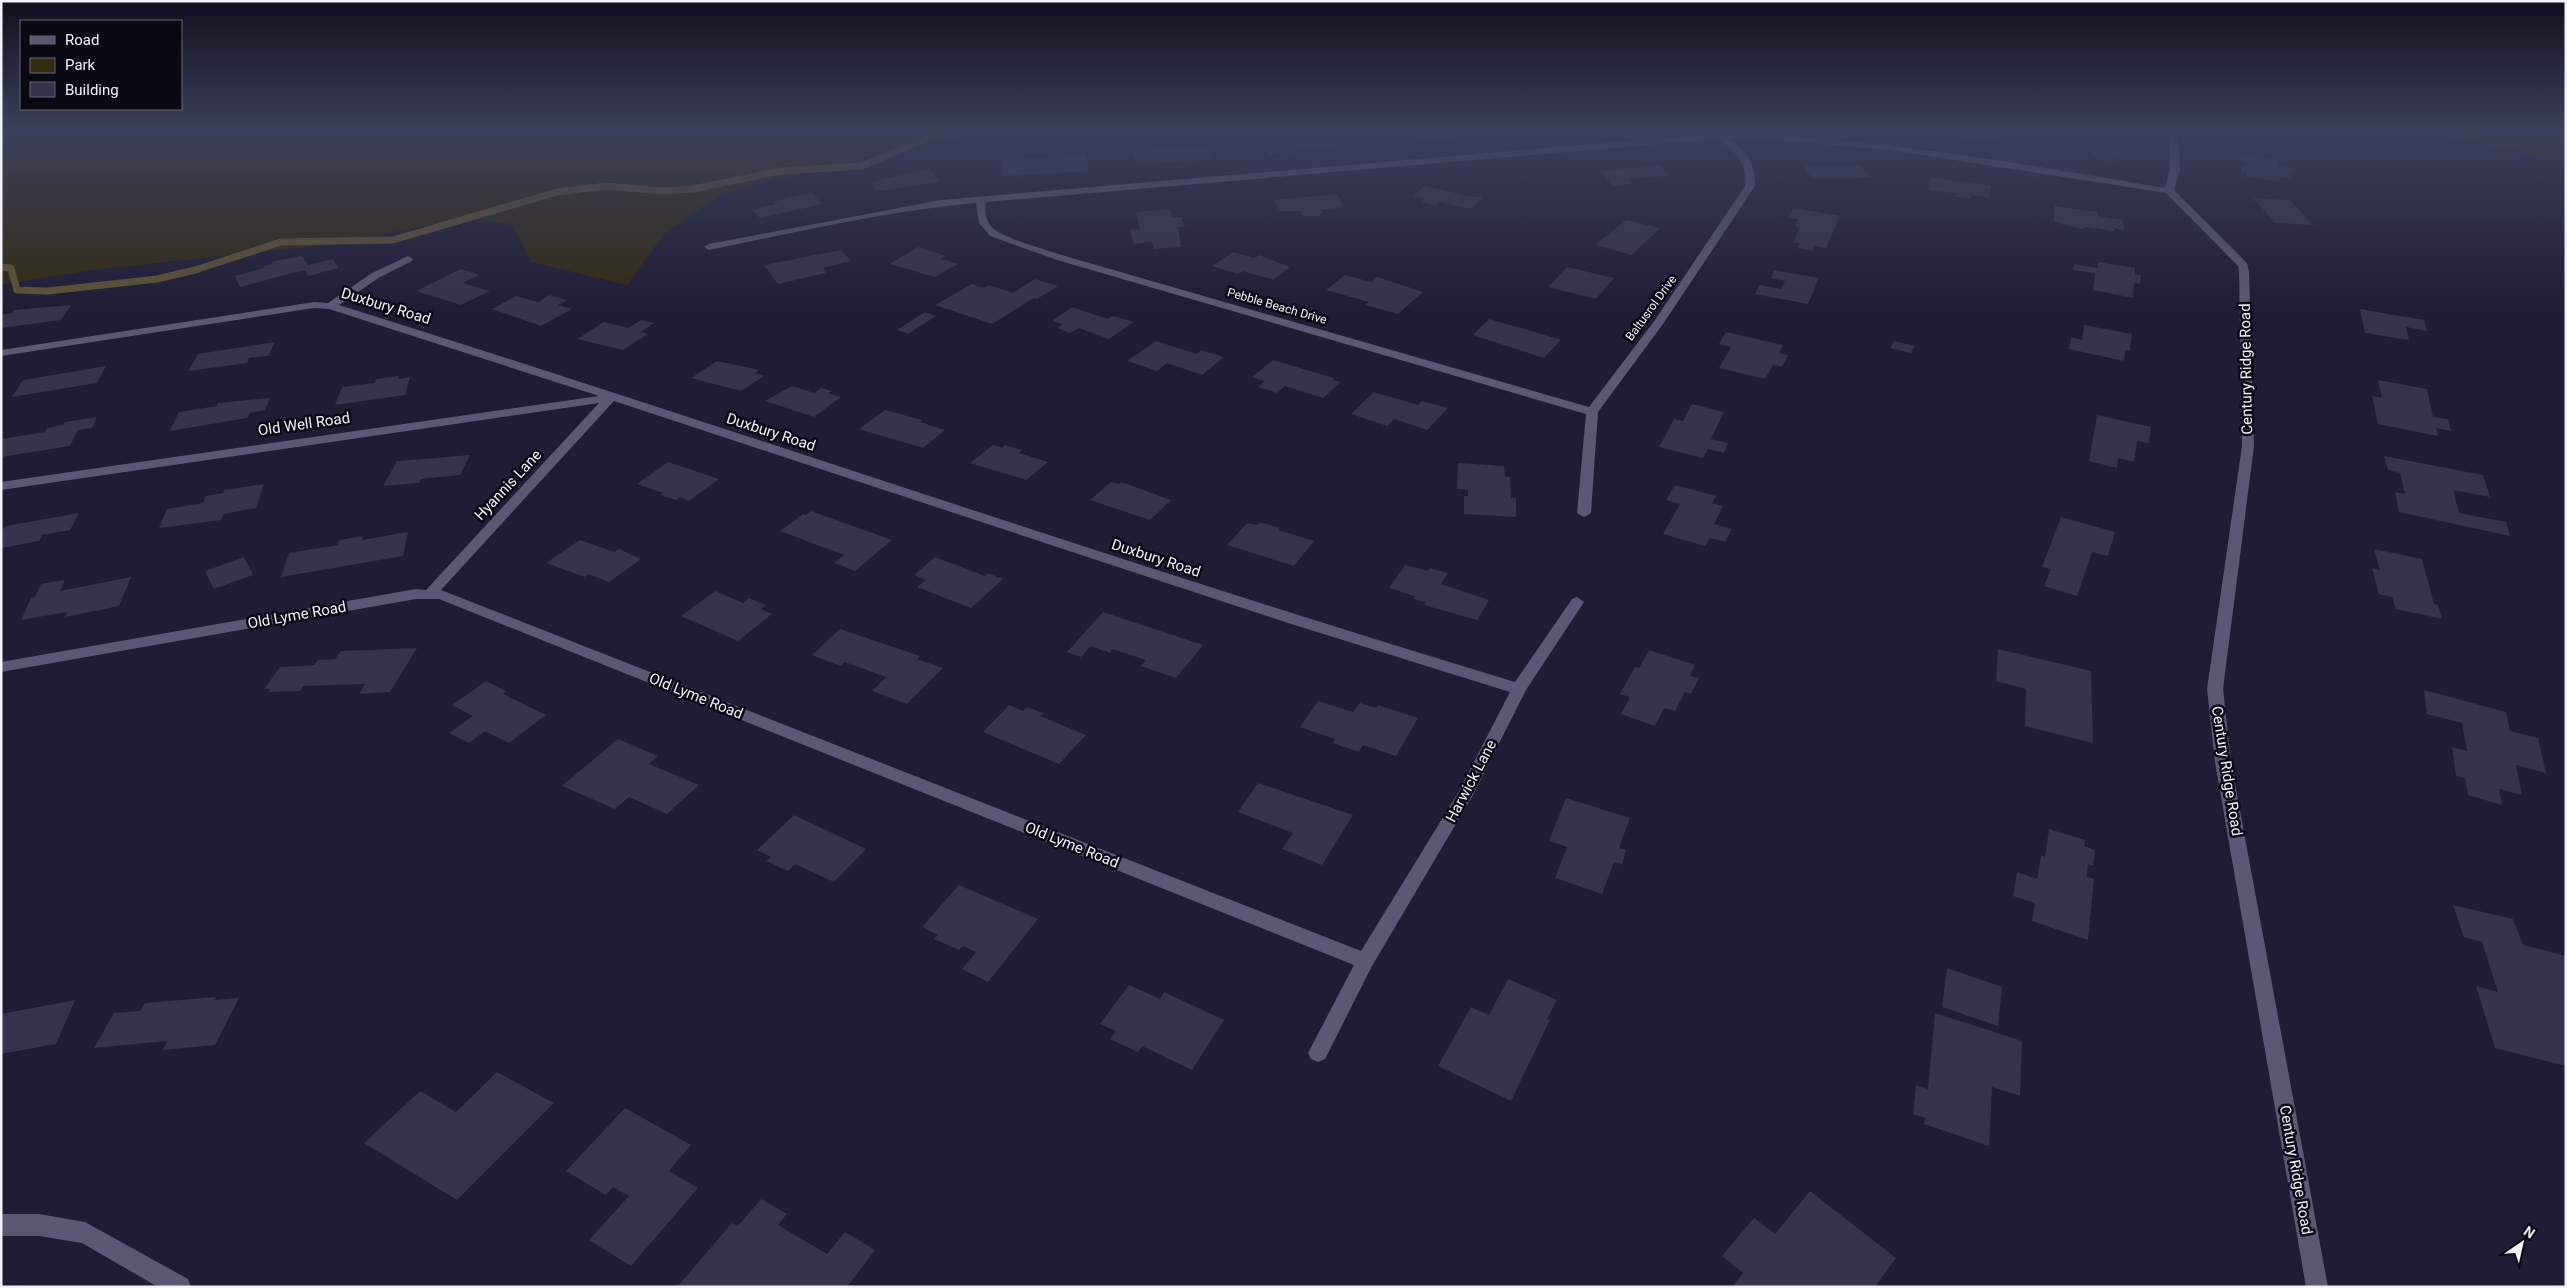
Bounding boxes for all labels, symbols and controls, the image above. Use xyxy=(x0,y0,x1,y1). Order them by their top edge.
legend xyxy=(20,20,182,110)
text: Road xyxy=(65,31,99,49)
text: Park xyxy=(65,56,96,74)
text: Building xyxy=(65,81,119,99)
street label: Baltusrol Drive xyxy=(1623,273,1679,343)
street label: Duxbury Road xyxy=(339,284,433,328)
street label: Pebble Beach Drive xyxy=(1226,285,1328,327)
street label: Century Ridge Road xyxy=(2236,303,2256,435)
street label: Old Well Road xyxy=(257,409,351,439)
street label: Duxbury Road xyxy=(724,409,818,455)
street label: Hyannis Lane xyxy=(471,446,545,524)
street label: Duxbury Road xyxy=(1109,535,1203,581)
street label: Old Lyme Road xyxy=(246,597,348,633)
street label: Old Lyme Road xyxy=(646,669,746,723)
street label: Century Ridge Road xyxy=(2208,705,2246,837)
street label: Harwick Lane xyxy=(1442,737,1500,825)
street label: Old Lyme Road xyxy=(1022,818,1122,872)
street label: Century Ridge Road xyxy=(2276,1104,2316,1236)
north arrow xyxy=(2497,1218,2547,1268)
text: N xyxy=(2521,1223,2538,1242)

